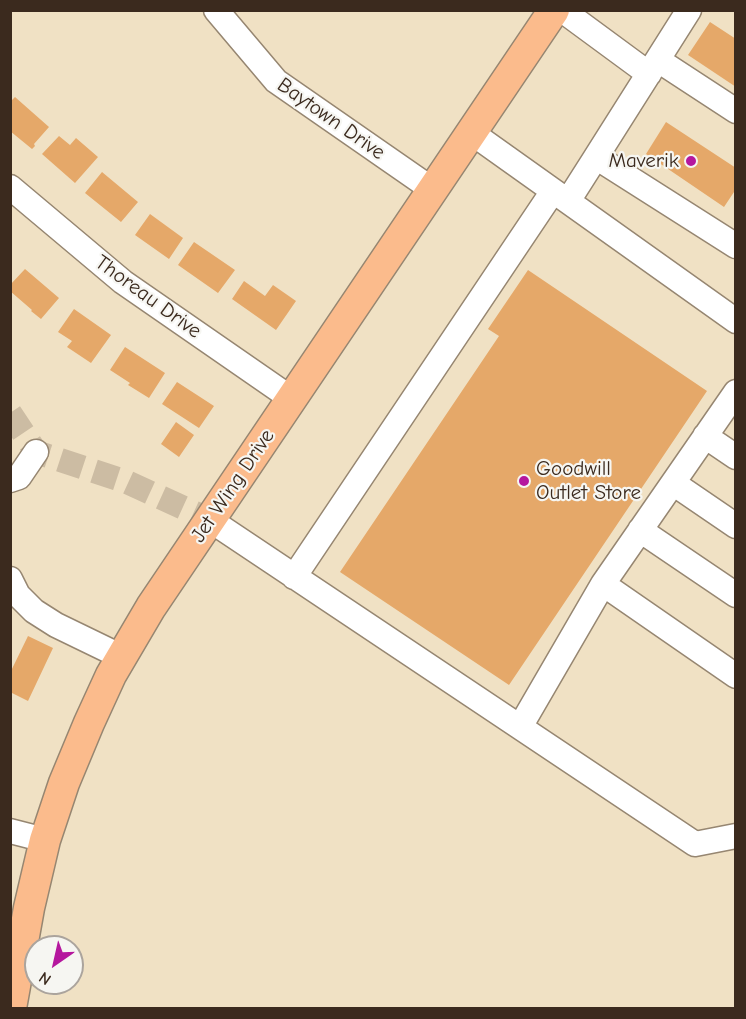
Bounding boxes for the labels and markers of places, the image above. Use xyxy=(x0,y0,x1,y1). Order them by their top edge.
place label: Maverik xyxy=(608,148,679,174)
marker: Maverik xyxy=(684,154,698,168)
place label: Goodwill Outlet Store xyxy=(536,456,641,506)
marker: Goodwill Outlet Store xyxy=(517,474,531,488)

